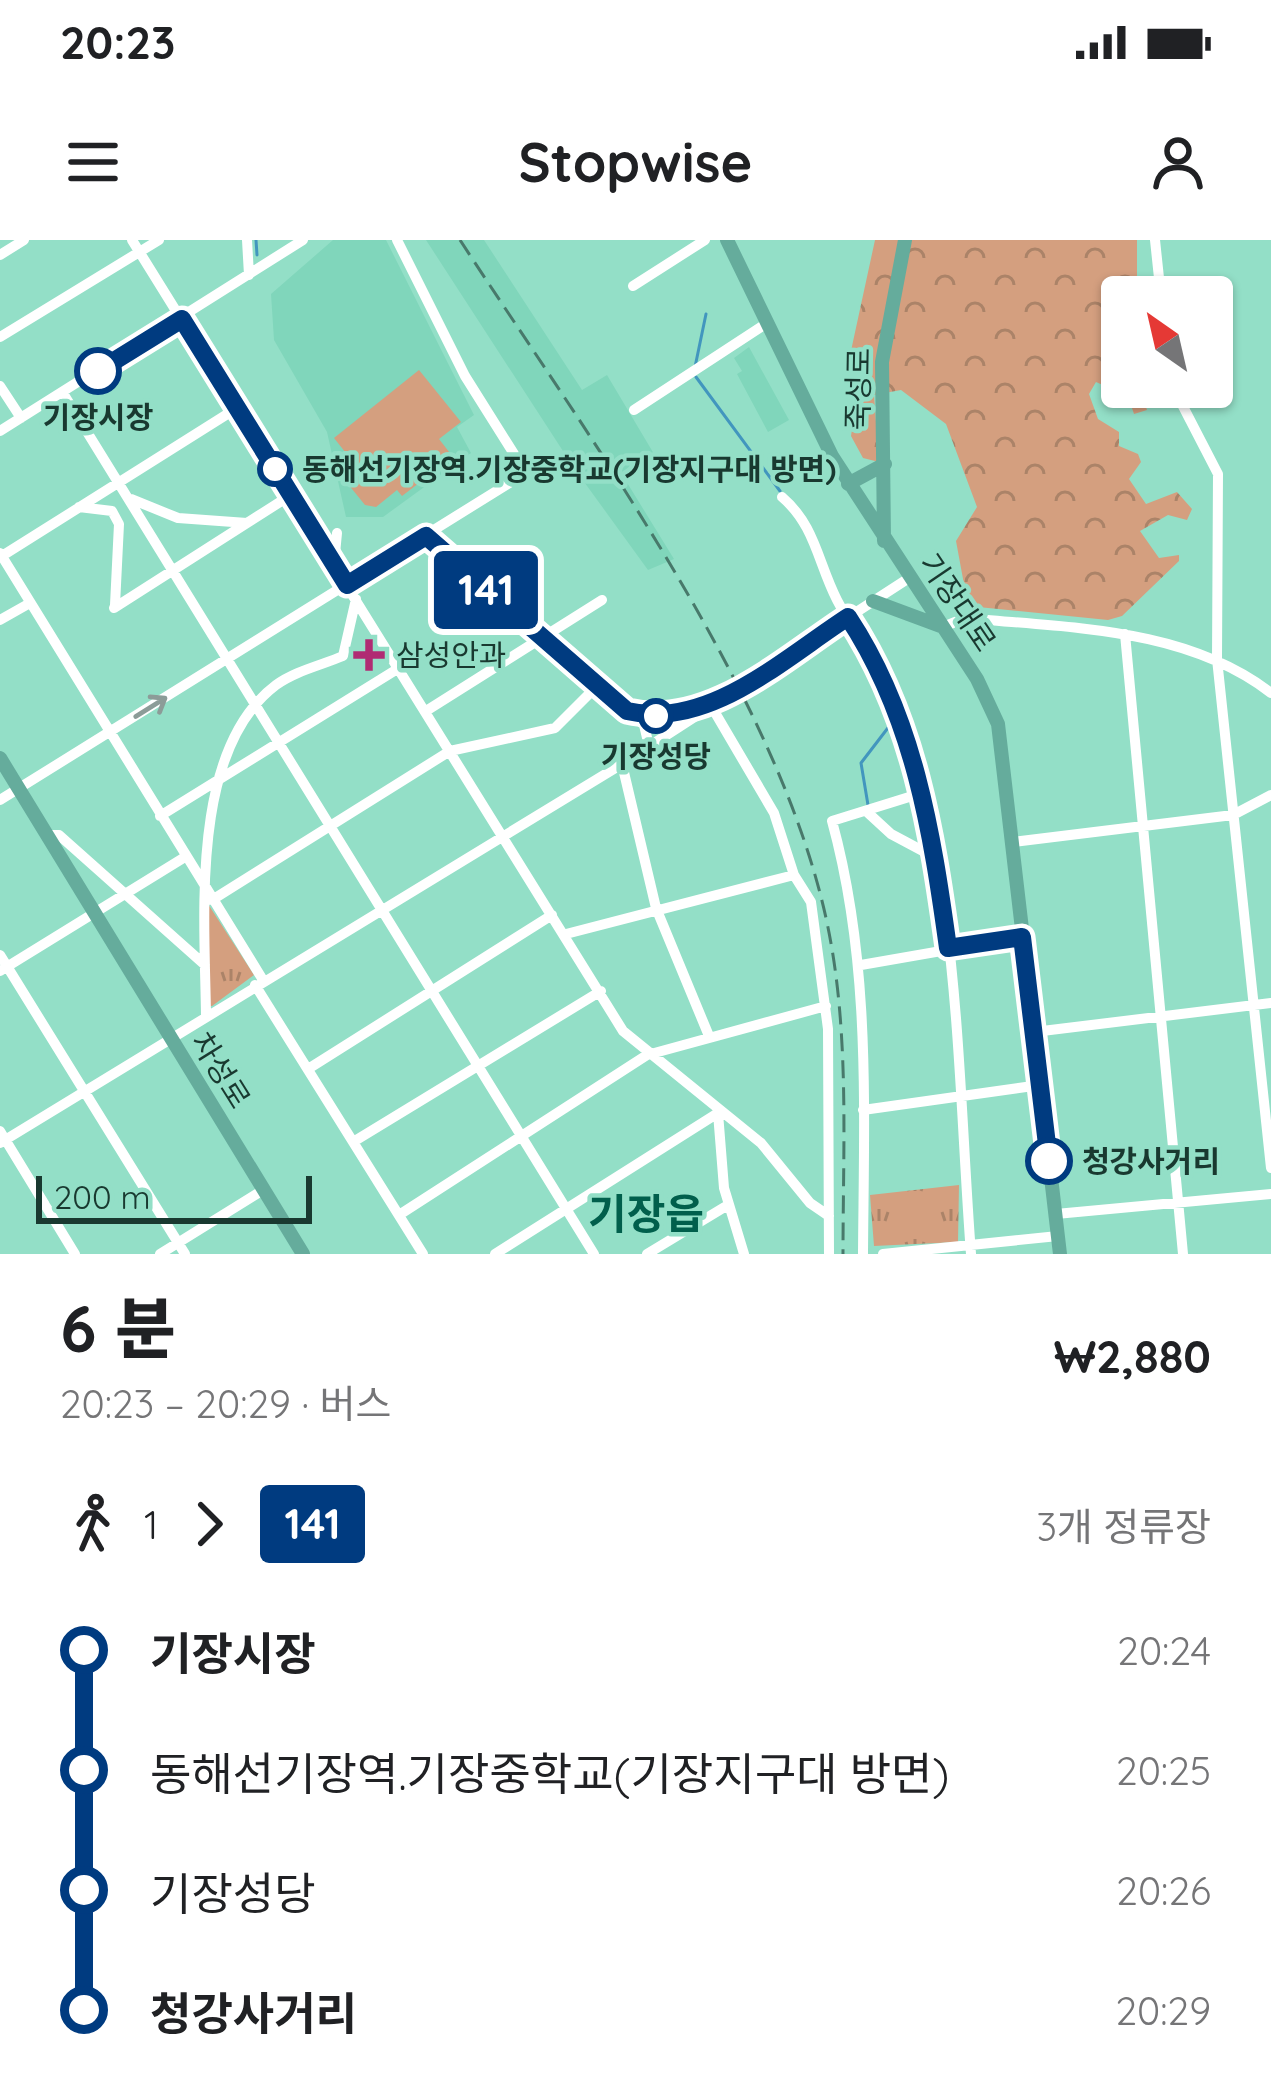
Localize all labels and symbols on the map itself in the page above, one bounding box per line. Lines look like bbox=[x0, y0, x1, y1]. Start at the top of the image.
north arrow bbox=[1101, 276, 1233, 408]
street label: 죽성로 bbox=[838, 347, 878, 431]
marker: 기장시장 bbox=[76, 349, 120, 393]
place label: 기장시장 bbox=[43, 398, 154, 436]
place label: 동해선기장역.기장중학교(기장지구대 방면) bbox=[302, 450, 836, 488]
marker: 동해선기장역.기장중학교(기장지구대 방면) bbox=[259, 453, 291, 485]
street label: 기장대로 bbox=[911, 546, 1005, 658]
line badge: 141 bbox=[417, 551, 555, 629]
place label: 삼성안과 bbox=[396, 636, 506, 674]
marker: 삼성안과 bbox=[353, 639, 385, 671]
one-way arrow bbox=[133, 695, 167, 719]
marker: 기장성당 bbox=[640, 700, 672, 732]
place label: 기장성당 bbox=[601, 737, 711, 775]
street label: 차성로 bbox=[183, 1025, 259, 1115]
marker: 청강사거리 bbox=[1027, 1139, 1071, 1183]
place label: 청강사거리 bbox=[1082, 1142, 1220, 1180]
scale bar bbox=[36, 1170, 312, 1223]
district label: 기장읍 bbox=[588, 1187, 704, 1240]

